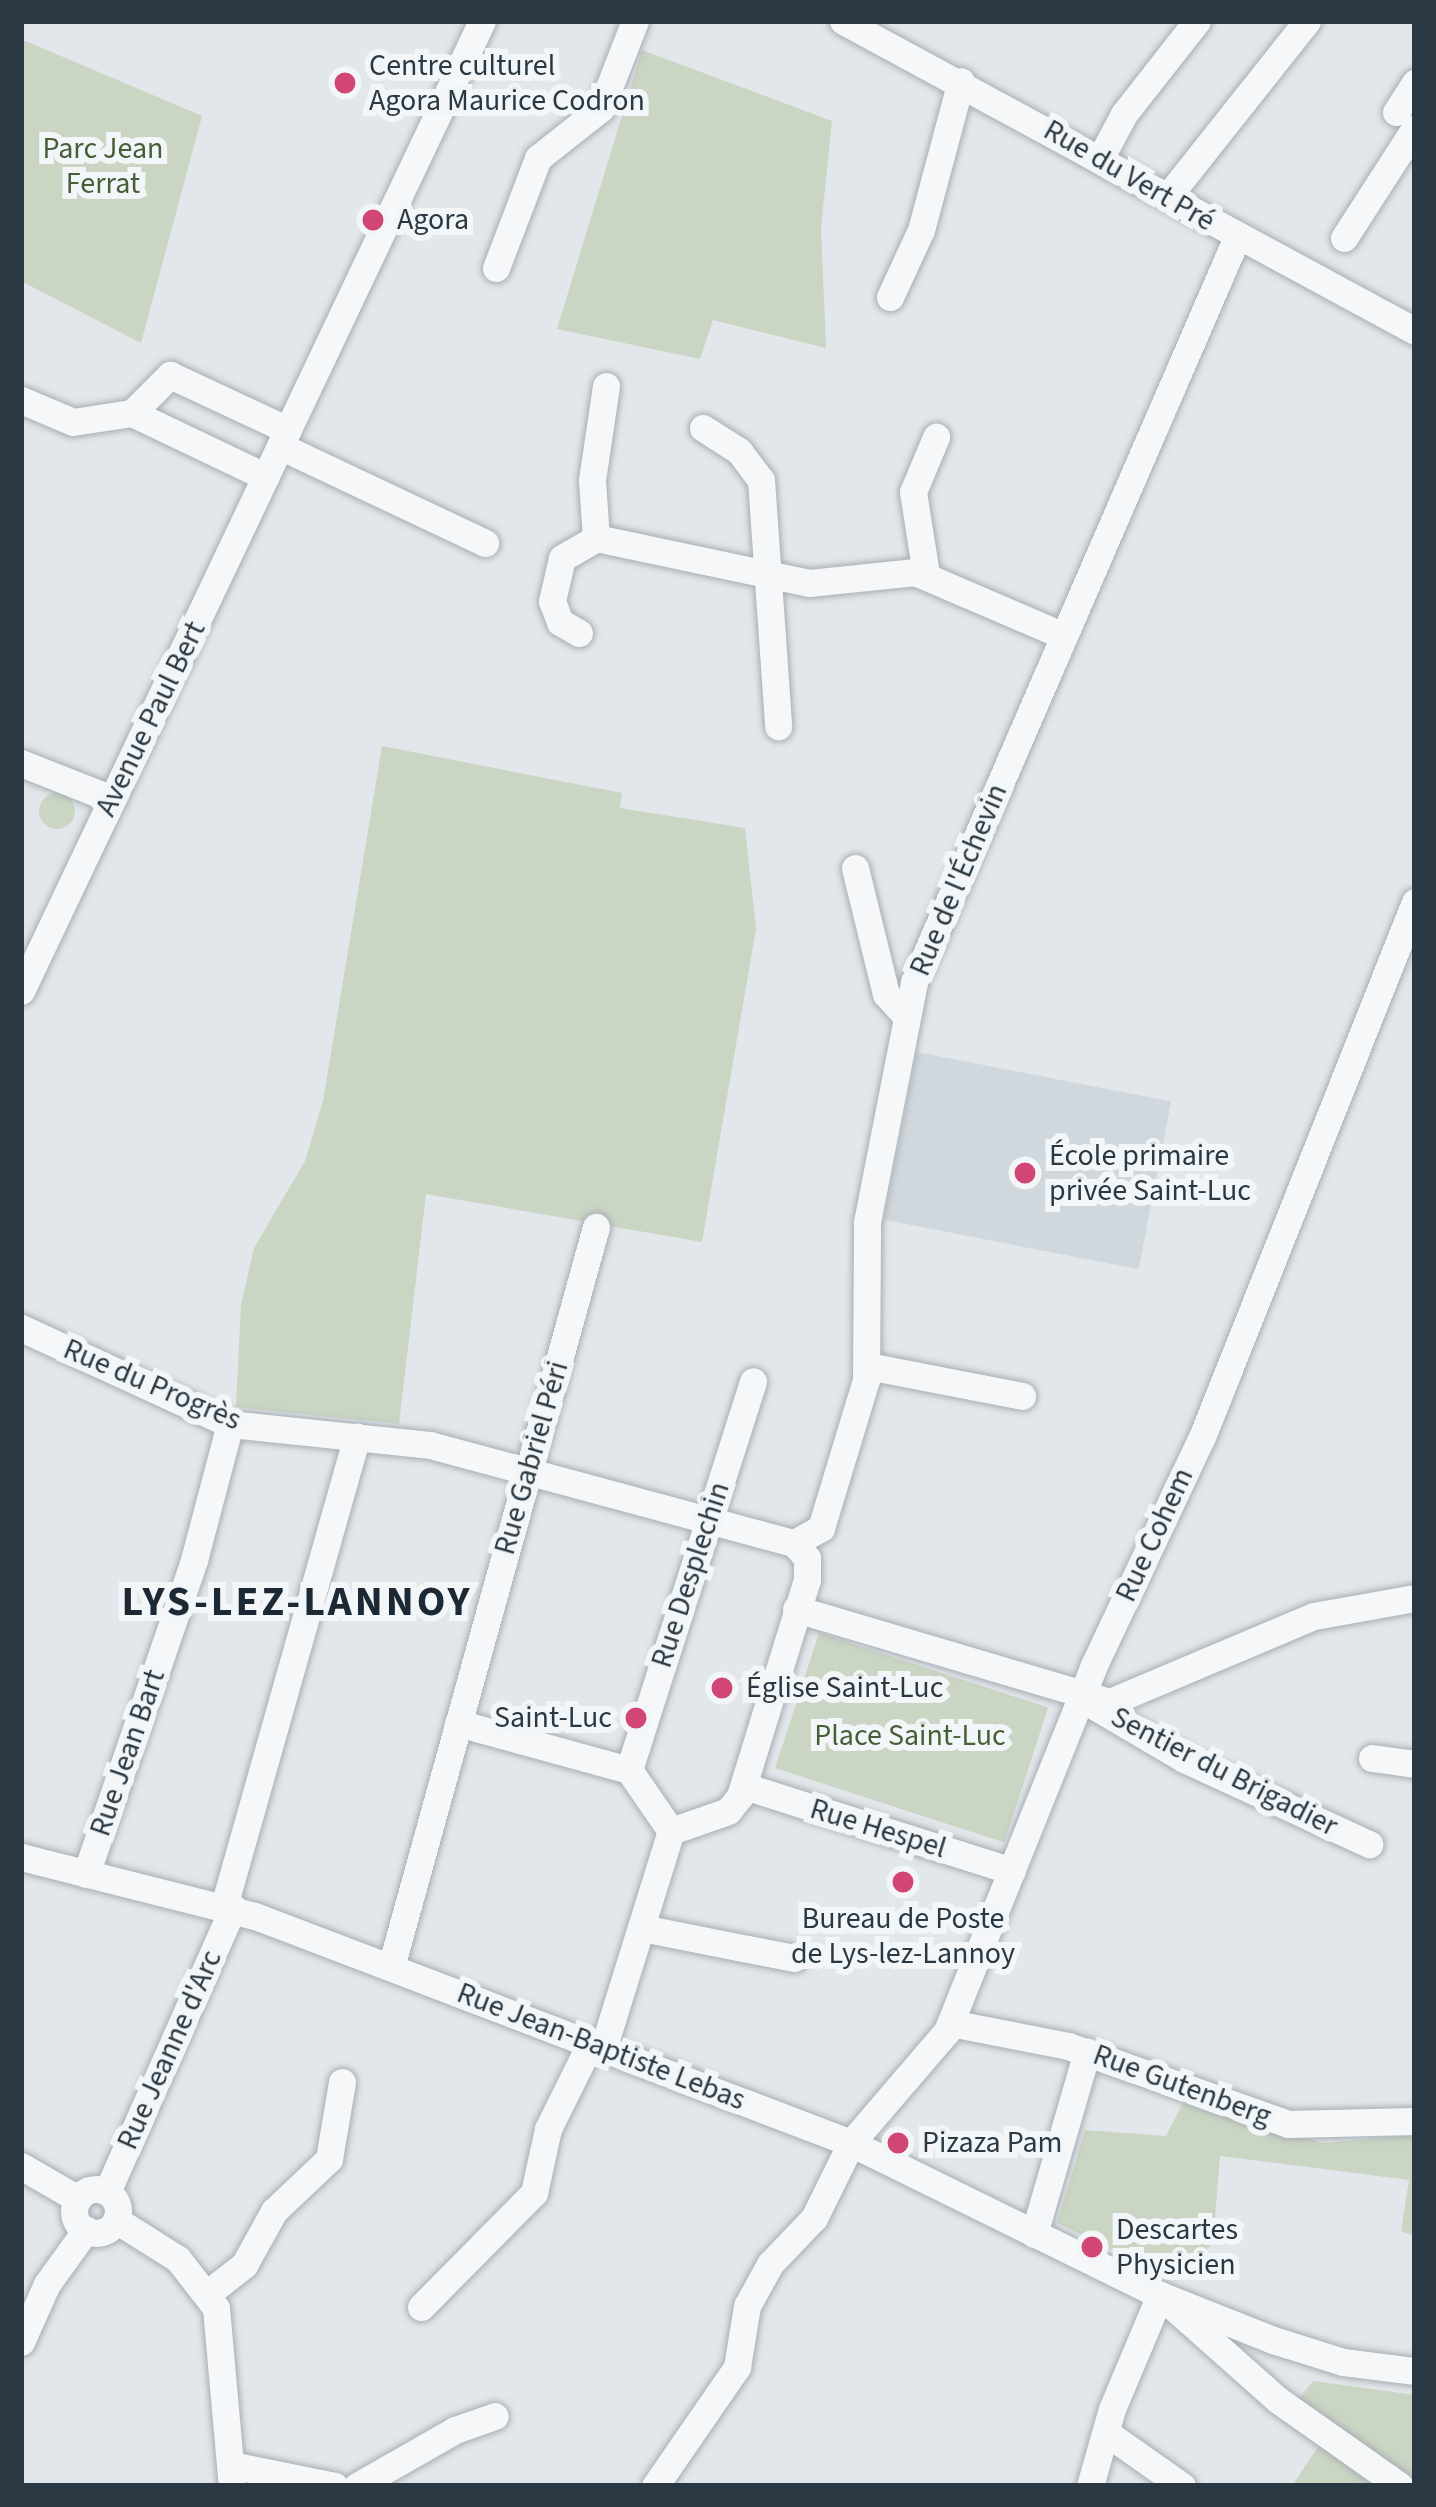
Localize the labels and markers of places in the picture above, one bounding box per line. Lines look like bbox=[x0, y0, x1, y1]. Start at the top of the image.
place label: Centre culturel Agora Maurice Codron bbox=[369, 48, 645, 118]
marker: Centre culturel Agora Maurice Codron bbox=[332, 70, 358, 96]
place label: Agora bbox=[397, 202, 469, 238]
marker: Agora bbox=[360, 207, 386, 233]
place label: École primaire privée Saint-Luc bbox=[1049, 1138, 1251, 1208]
marker: École primaire privée Saint-Luc bbox=[1012, 1160, 1038, 1186]
place label: Église Saint-Luc bbox=[746, 1670, 943, 1706]
marker: Église Saint-Luc bbox=[709, 1675, 735, 1701]
place label: Saint-Luc bbox=[494, 1700, 612, 1736]
marker: Saint-Luc bbox=[623, 1705, 649, 1731]
marker: Bureau de Poste de Lys-lez-Lannoy bbox=[890, 1869, 916, 1895]
place label: Bureau de Poste de Lys-lez-Lannoy bbox=[791, 1901, 1015, 1972]
place label: Pizaza Pam bbox=[922, 2125, 1062, 2161]
marker: Pizaza Pam bbox=[885, 2130, 911, 2156]
place label: Descartes Physicien bbox=[1116, 2212, 1238, 2282]
marker: Descartes Physicien bbox=[1079, 2234, 1105, 2260]

